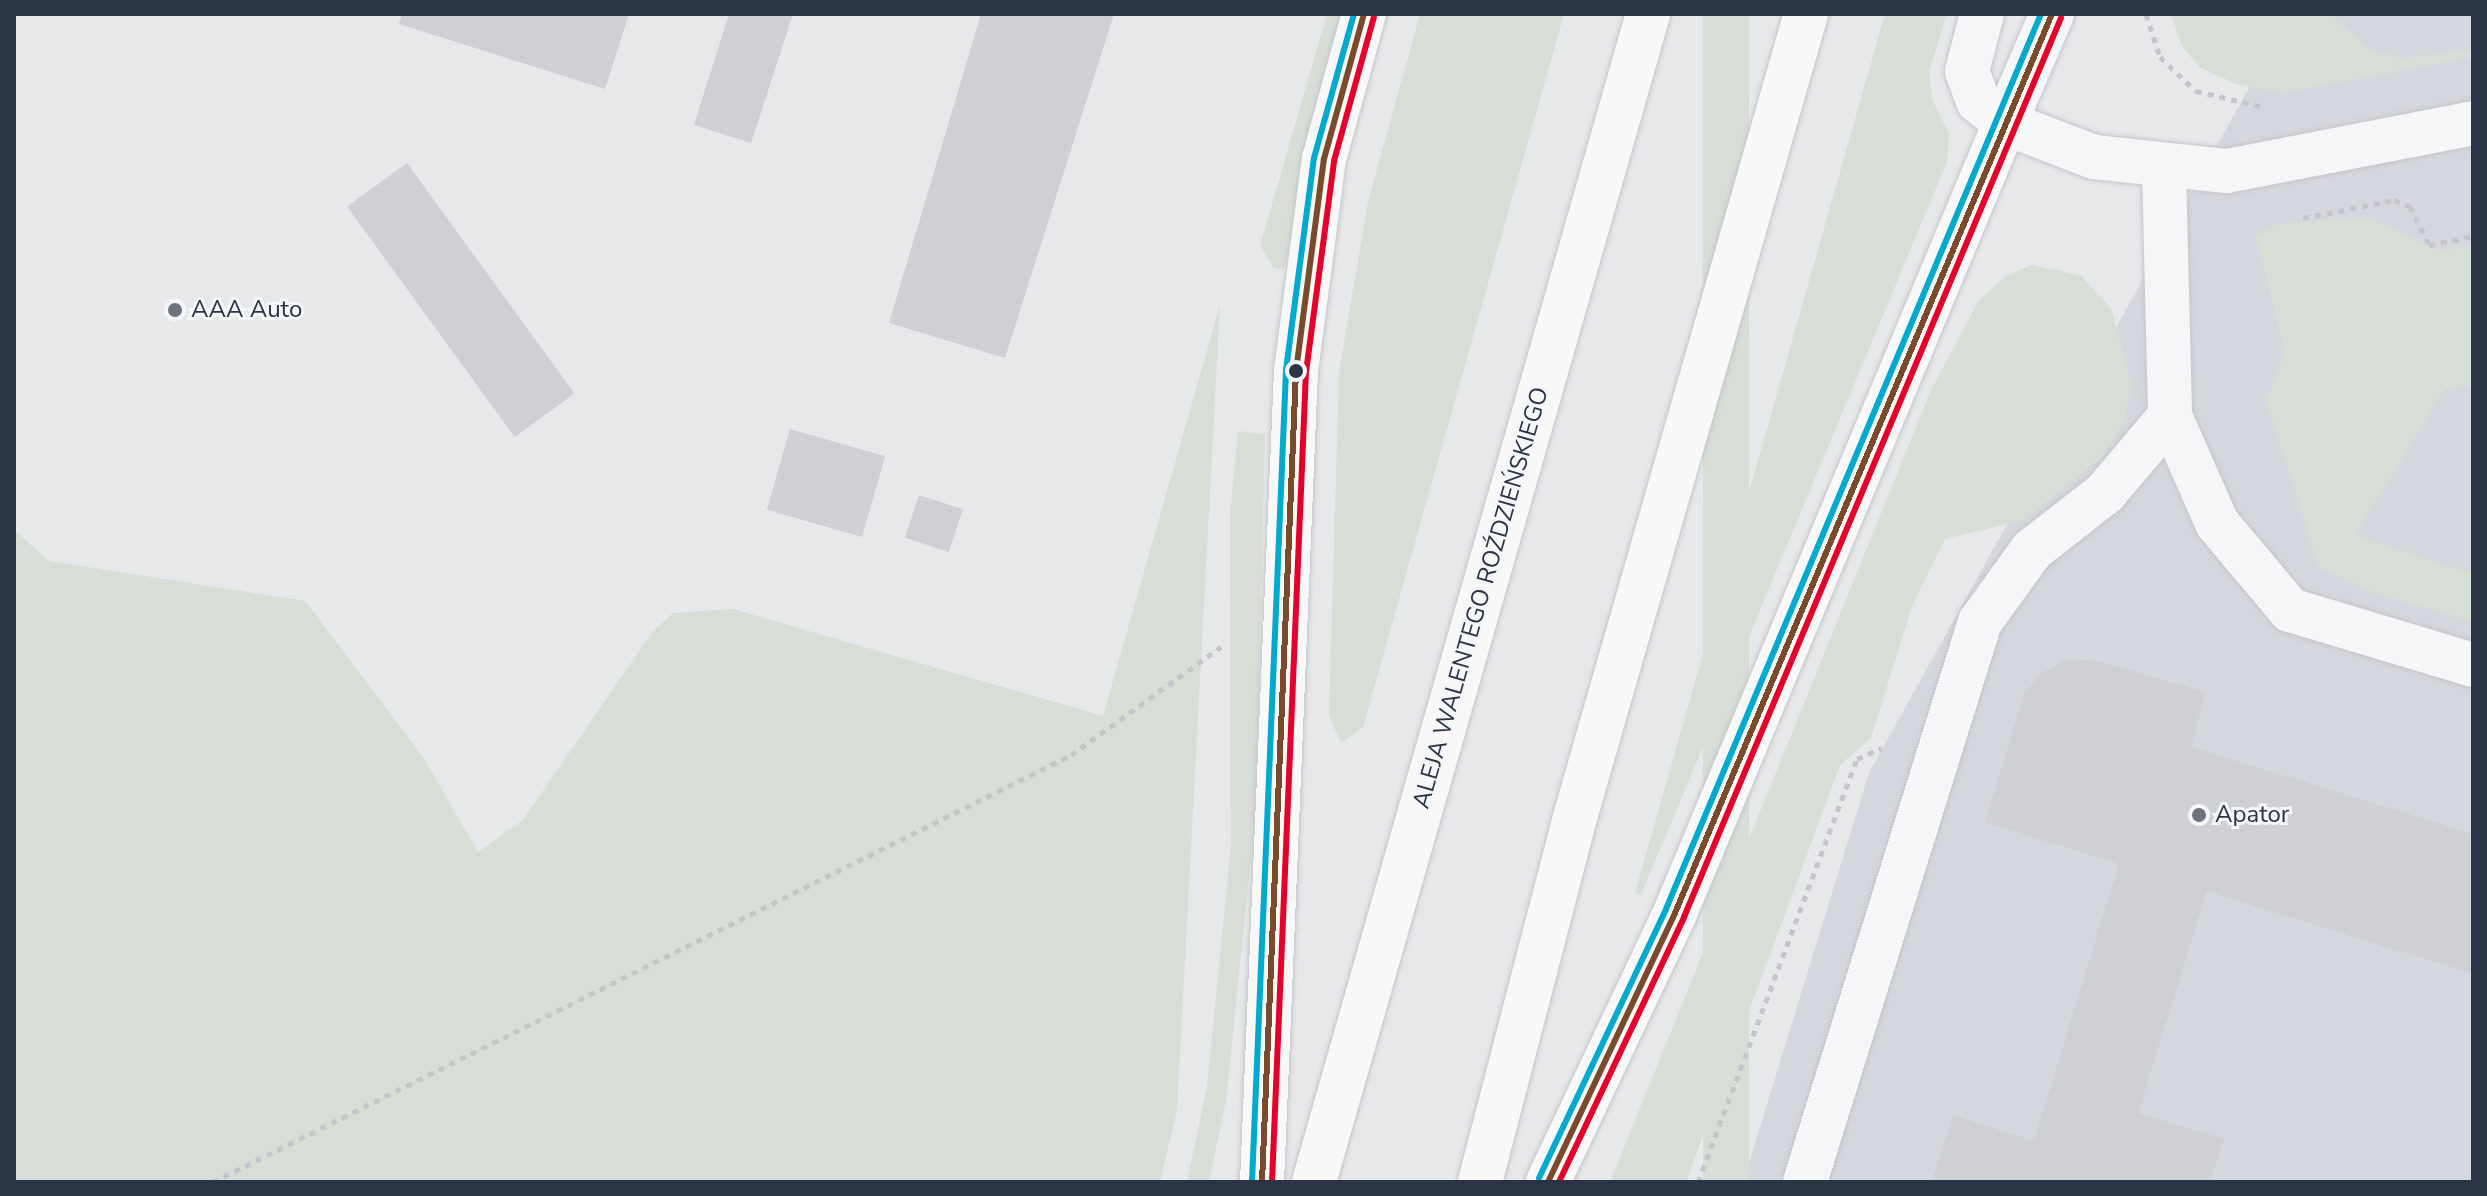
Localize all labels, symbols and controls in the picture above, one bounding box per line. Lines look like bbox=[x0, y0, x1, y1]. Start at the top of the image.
place label: AAA Auto bbox=[191, 296, 302, 324]
marker: AAA Auto bbox=[166, 301, 184, 319]
unlabelled marker bbox=[1288, 363, 1304, 379]
street label: ALEJA WALENTEGO ROŹDZIEŃSKIEGO bbox=[1407, 384, 1555, 812]
place label: Apator bbox=[2215, 801, 2289, 829]
marker: Apator bbox=[2190, 806, 2208, 824]

